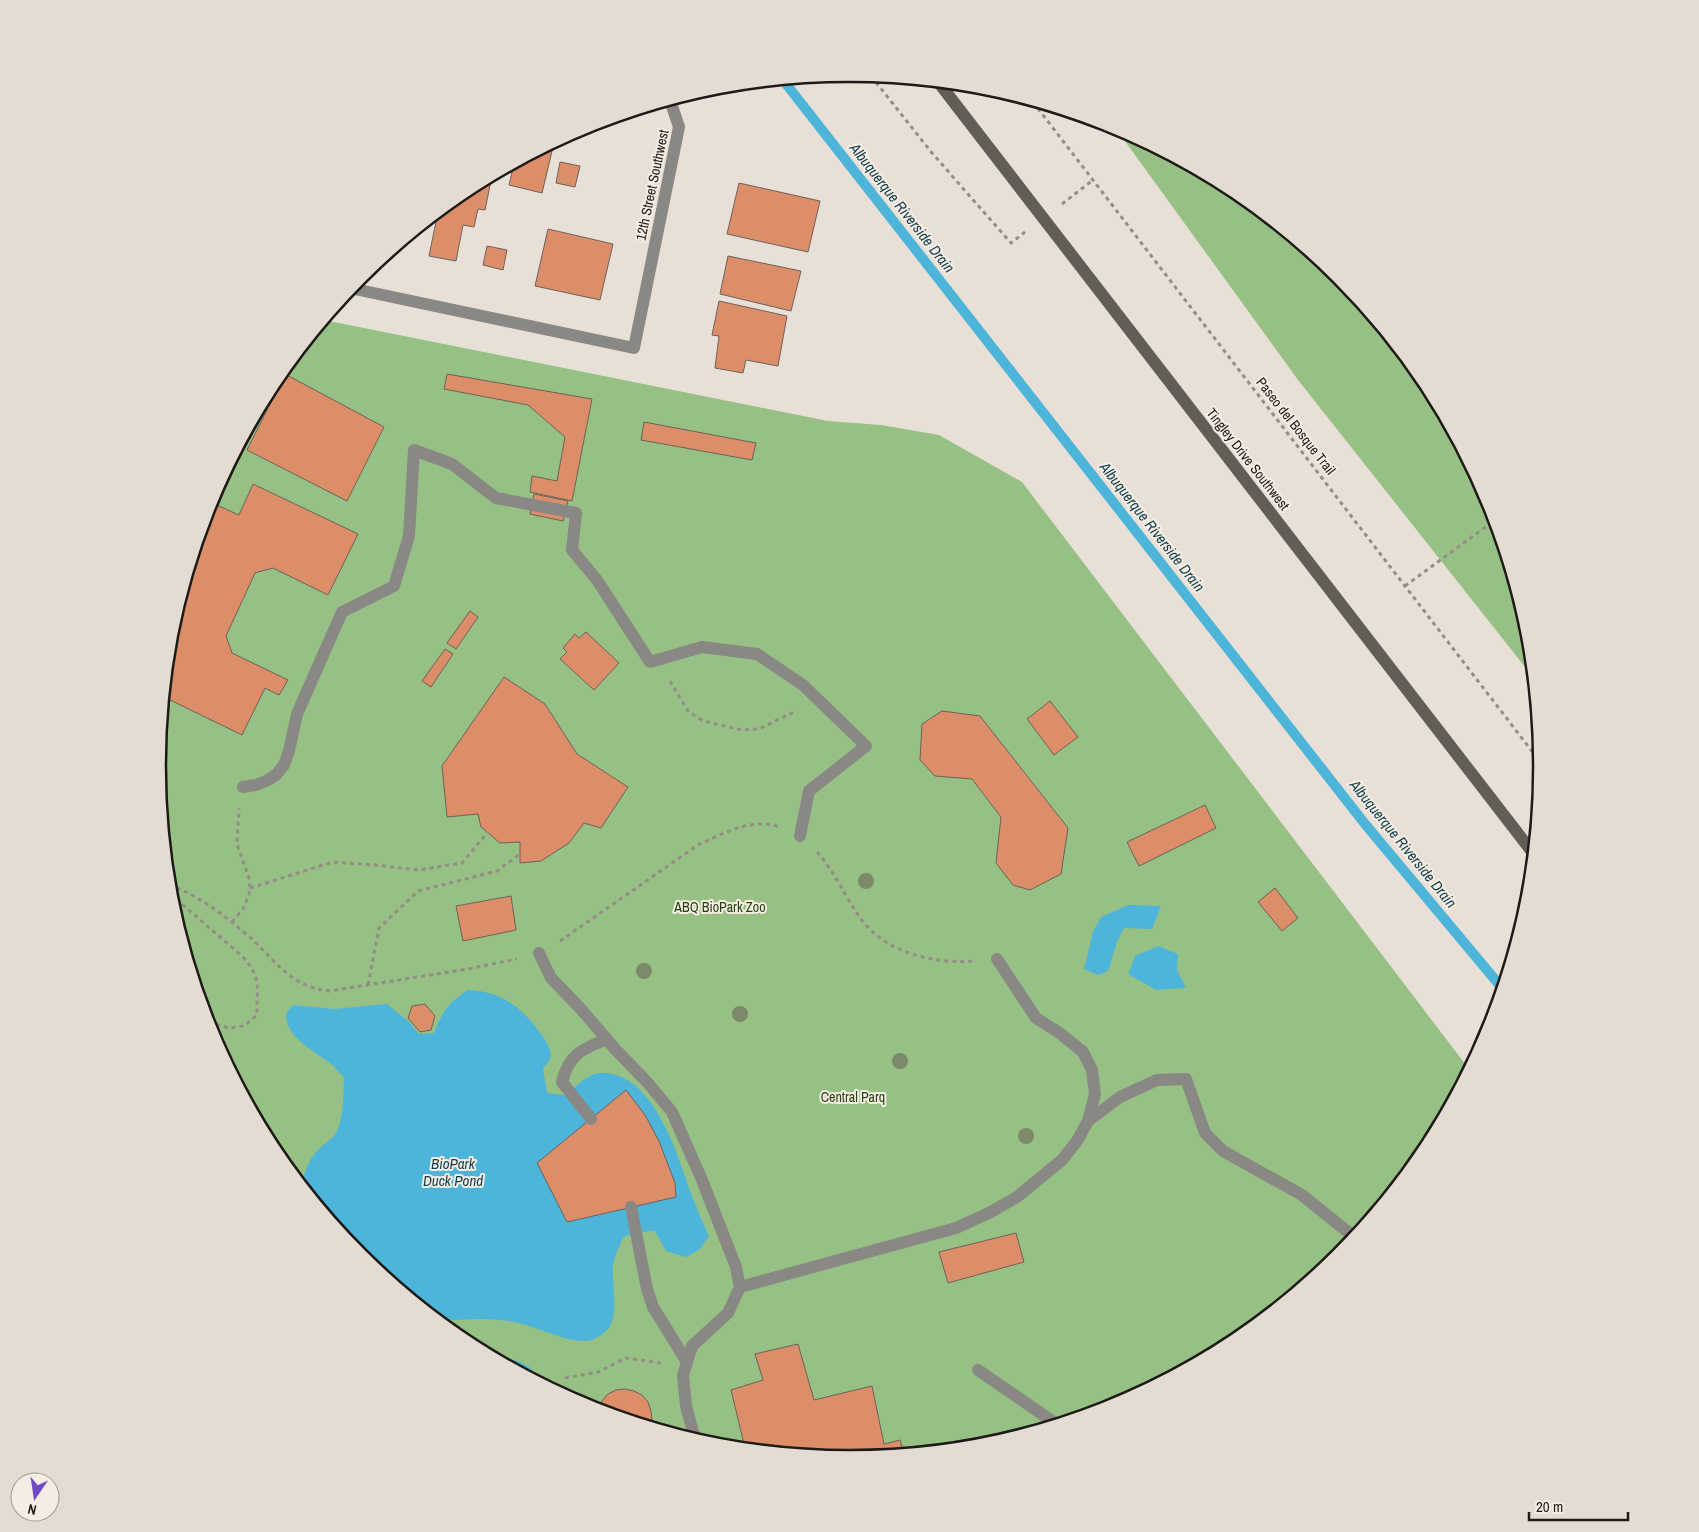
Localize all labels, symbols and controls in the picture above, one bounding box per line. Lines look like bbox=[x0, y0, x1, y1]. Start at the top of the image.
street label: 12th Street Southwest bbox=[631, 128, 673, 242]
water label: Albuquerque Riverside Drain bbox=[844, 138, 960, 277]
street label: Paseo del Bosque Trail bbox=[1252, 374, 1340, 478]
street label: Tingley Drive Southwest bbox=[1202, 404, 1294, 514]
water label: Albuquerque Riverside Drain bbox=[1094, 457, 1210, 596]
water label: Albuquerque Riverside Drain bbox=[1344, 774, 1462, 912]
park label: ABQ BioPark Zoo bbox=[673, 898, 766, 916]
park label: Central Parq bbox=[821, 1088, 885, 1106]
water label: BioPark Duck Pond bbox=[423, 1153, 483, 1191]
north arrow bbox=[10, 1472, 60, 1522]
scale bar bbox=[1529, 1490, 1628, 1522]
text: 20 m bbox=[1536, 1496, 1563, 1517]
text: N bbox=[26, 1500, 38, 1519]

